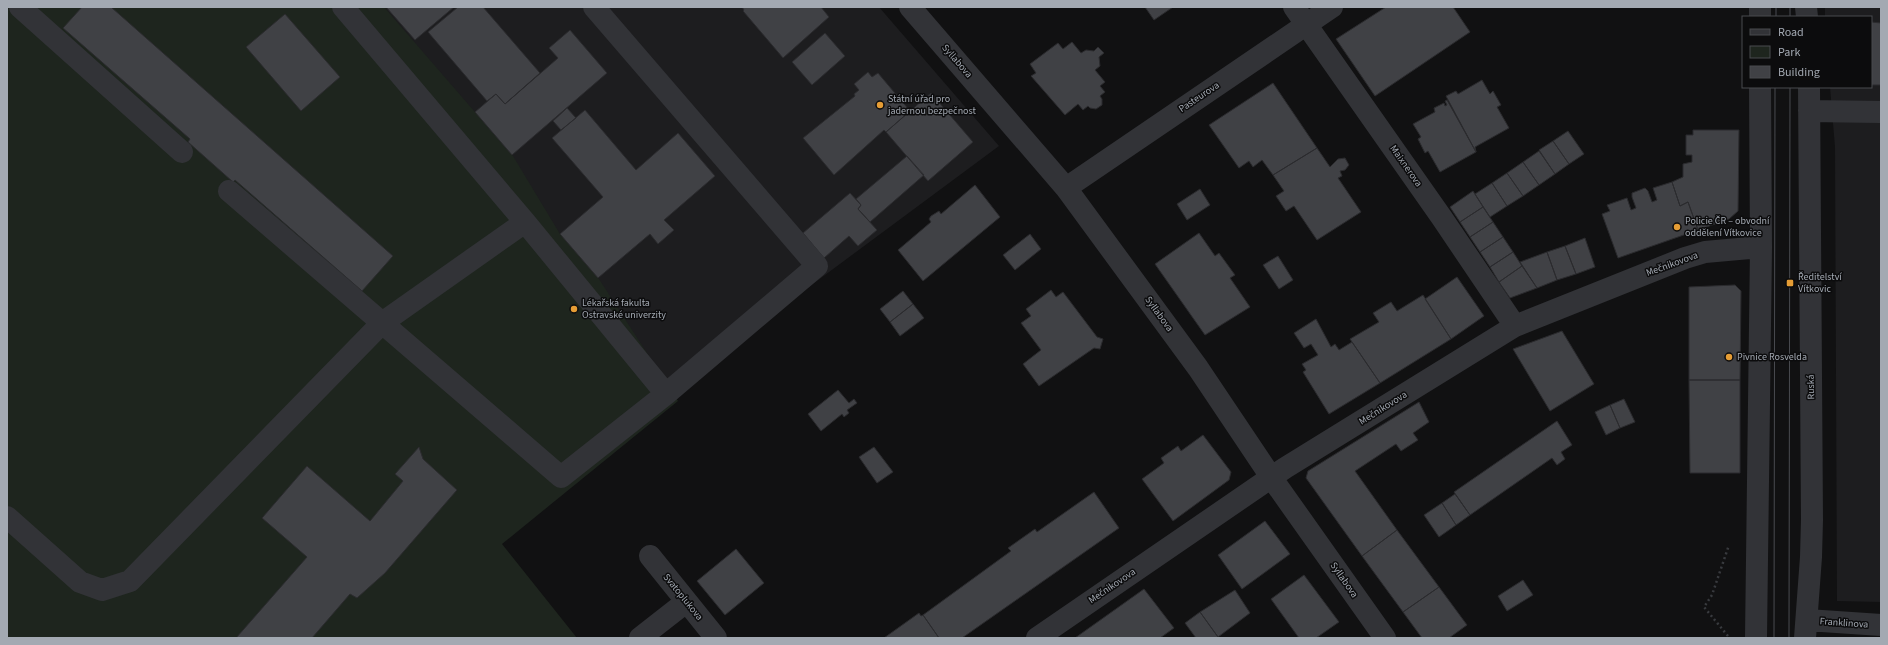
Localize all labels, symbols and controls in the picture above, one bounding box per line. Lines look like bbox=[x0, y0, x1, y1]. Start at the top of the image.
legend bbox=[1742, 16, 1872, 88]
text: Road bbox=[1778, 24, 1804, 41]
street label: Syllabova bbox=[938, 41, 976, 81]
text: Park bbox=[1778, 44, 1800, 61]
text: Building bbox=[1778, 64, 1820, 81]
street label: Pasteurova bbox=[1176, 78, 1222, 116]
place label: Státní úřad pro jadernou bezpečnost bbox=[887, 92, 976, 118]
marker: Státní úřad pro jadernou bezpečnost bbox=[875, 100, 885, 110]
street label: Maixnerova bbox=[1387, 142, 1425, 190]
place label: Policie ČR – obvodní oddělení Vítkovice bbox=[1685, 214, 1770, 240]
marker: Policie ČR – obvodní oddělení Vítkovice bbox=[1672, 222, 1682, 232]
street label: Mečnikovova bbox=[1644, 248, 1700, 280]
place label: Ředitelství Vítkovic bbox=[1798, 270, 1842, 296]
marker: Ředitelství Vítkovic bbox=[1785, 278, 1795, 288]
street label: Syllabova bbox=[1141, 293, 1177, 335]
place label: Lékařská fakulta Ostravské univerzity bbox=[582, 296, 666, 322]
marker: Lékařská fakulta Ostravské univerzity bbox=[569, 304, 579, 314]
place label: Pivnice Rosvelda bbox=[1737, 350, 1807, 364]
marker: Pivnice Rosvelda bbox=[1724, 352, 1734, 362]
street label: Ruská bbox=[1804, 374, 1818, 400]
street label: Mečnikovova bbox=[1356, 388, 1410, 428]
street label: Syllabova bbox=[1327, 559, 1361, 601]
street label: Mečnikovova bbox=[1086, 565, 1138, 607]
street label: Svatoplukova bbox=[660, 571, 706, 623]
street label: Franklinova bbox=[1819, 614, 1869, 632]

